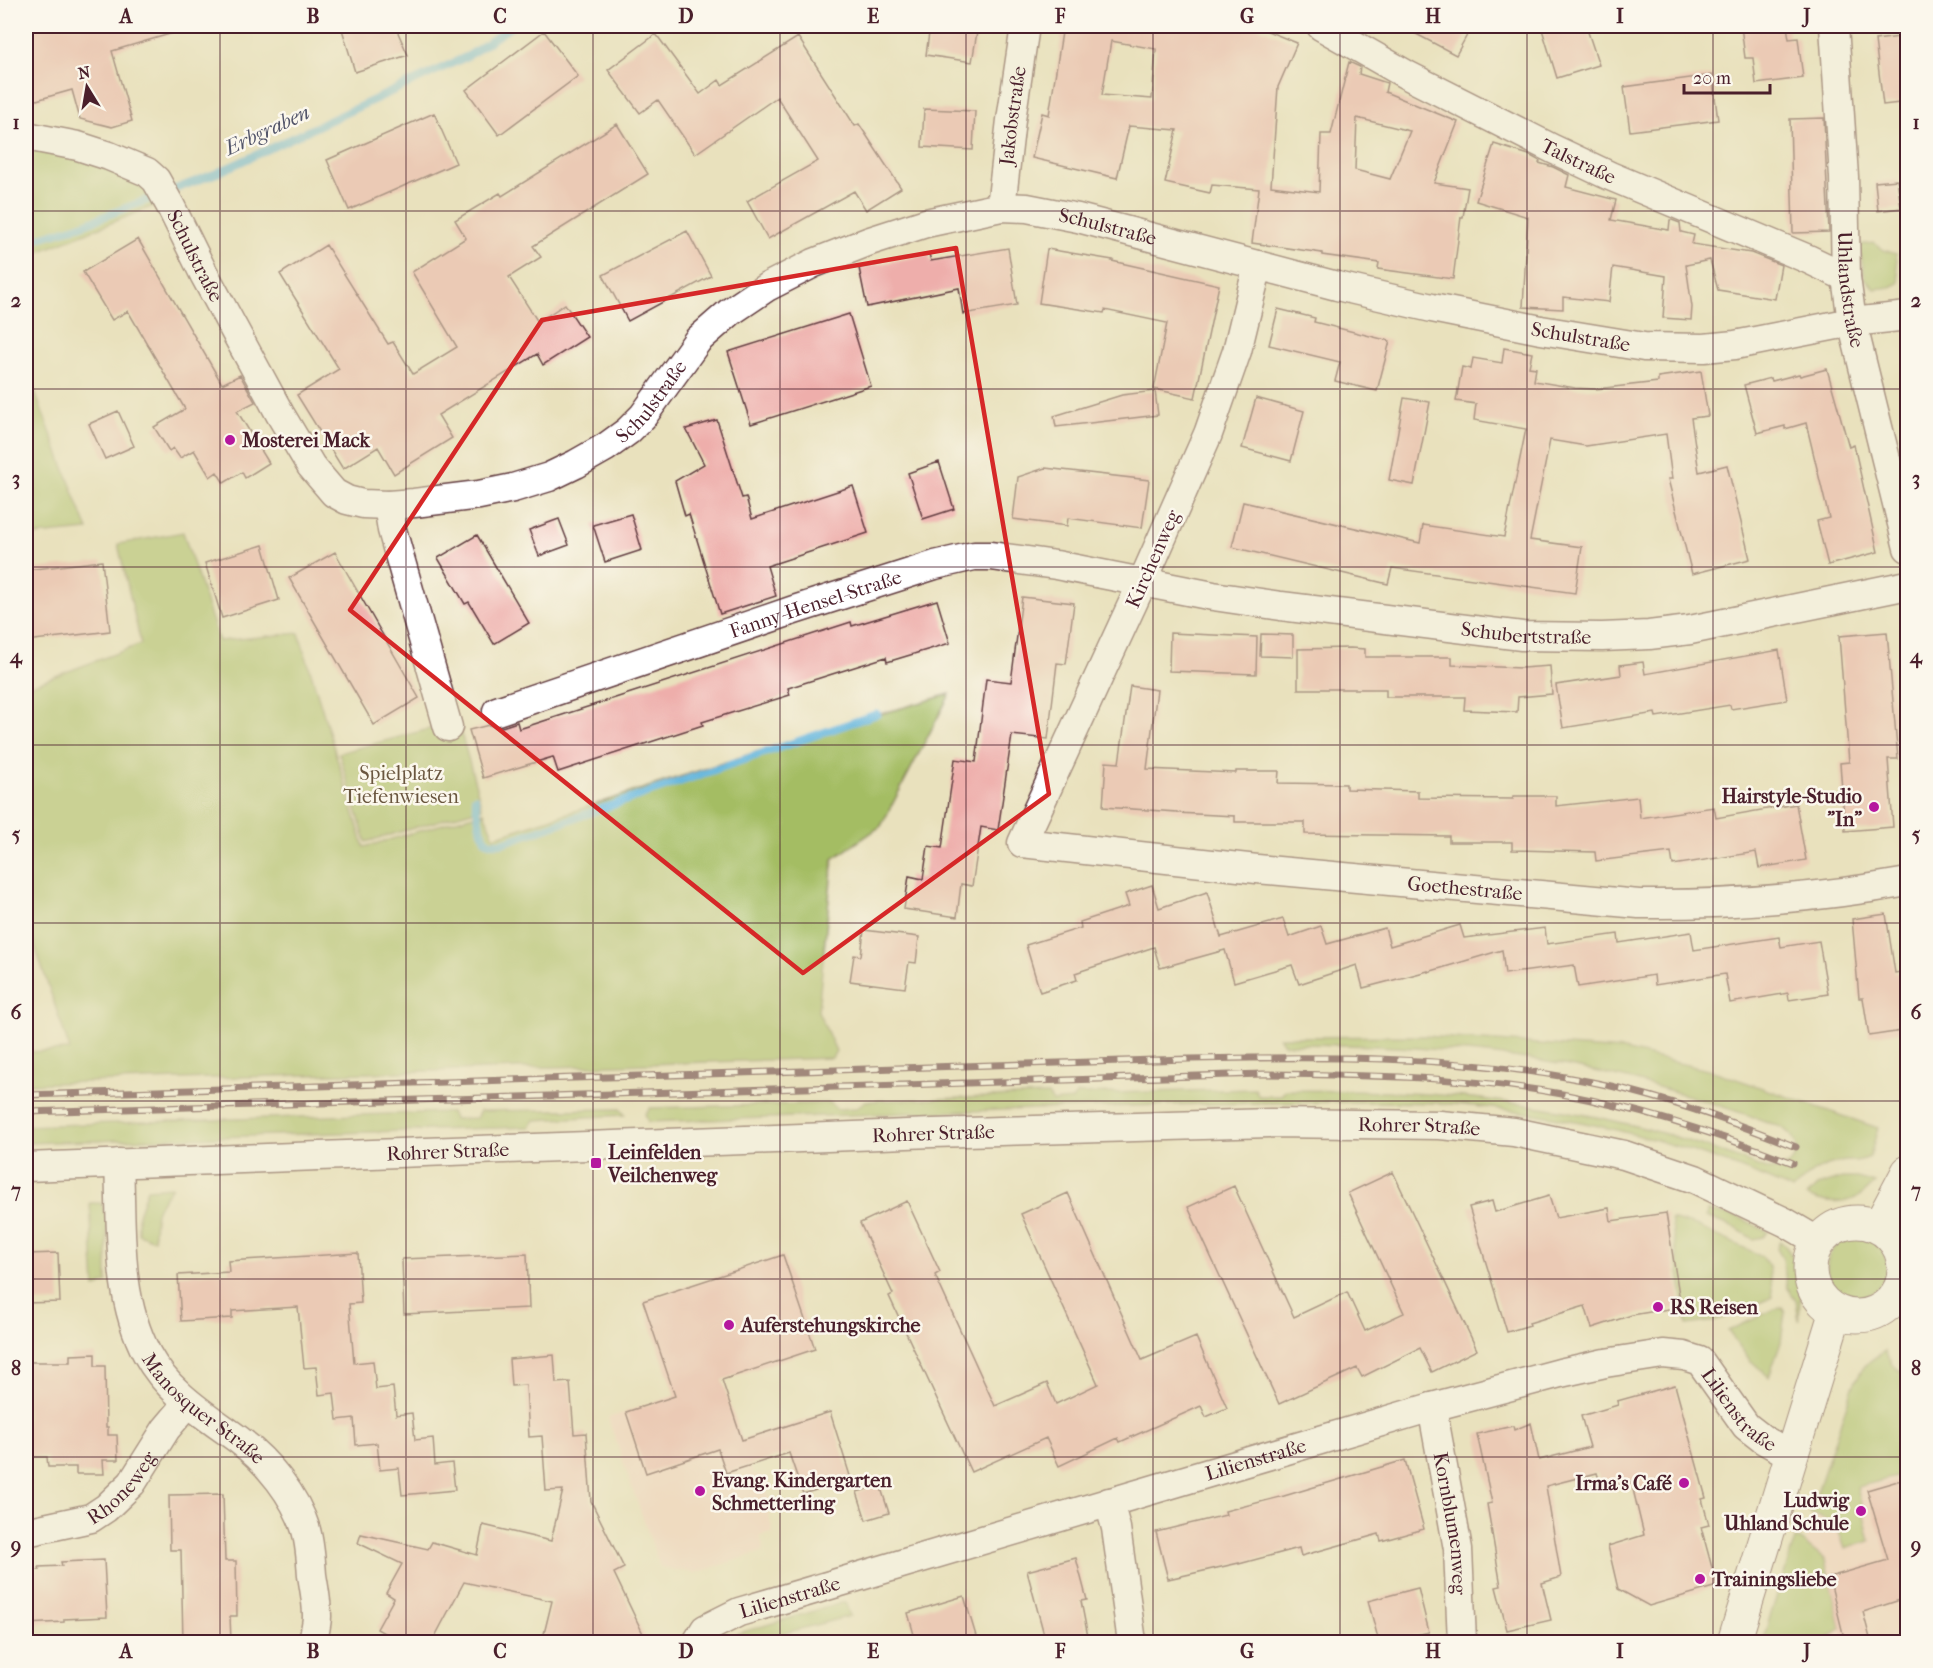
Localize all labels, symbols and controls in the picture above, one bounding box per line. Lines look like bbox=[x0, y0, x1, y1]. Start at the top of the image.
text: A bbox=[118, 5, 134, 28]
text: B bbox=[306, 5, 320, 28]
text: C bbox=[493, 5, 507, 28]
text: D bbox=[678, 5, 694, 28]
text: E bbox=[867, 5, 879, 28]
text: F bbox=[1054, 5, 1066, 28]
text: G bbox=[1240, 5, 1254, 28]
text: H bbox=[1425, 5, 1441, 28]
text: I bbox=[1616, 5, 1624, 28]
text: J bbox=[1801, 5, 1811, 28]
north arrow bbox=[57, 57, 117, 117]
scale bar bbox=[1684, 57, 1770, 95]
text: N bbox=[76, 62, 93, 83]
street label: Jakobstraße bbox=[994, 64, 1030, 169]
text: 20 m bbox=[1693, 68, 1731, 89]
water label: Erbgraben bbox=[219, 100, 314, 161]
text: 1 bbox=[12, 111, 20, 134]
text: 1 bbox=[1912, 111, 1920, 134]
street label: Talstraße bbox=[1538, 134, 1619, 189]
street label: Schulstraße bbox=[1057, 203, 1159, 250]
street label: Schulstraße bbox=[163, 206, 228, 306]
street label: Uhlandstraße bbox=[1834, 231, 1869, 350]
text: 2 bbox=[11, 289, 21, 312]
text: 2 bbox=[1911, 289, 1921, 312]
street label: Schulstraße bbox=[1529, 317, 1632, 356]
street label: Schulstraße bbox=[611, 355, 691, 448]
place label: Mosterei Mack bbox=[241, 429, 370, 452]
marker: Mosterei Mack bbox=[223, 433, 237, 447]
text: 3 bbox=[12, 467, 20, 490]
text: 3 bbox=[1912, 467, 1920, 490]
street label: Kirchenweg bbox=[1121, 506, 1185, 612]
street label: Fanny-Hensel-Straße bbox=[726, 565, 904, 643]
street label: Schubertstraße bbox=[1460, 617, 1592, 648]
text: 4 bbox=[9, 645, 23, 669]
text: 4 bbox=[1909, 645, 1923, 669]
park label: Spielplatz Tiefenwiesen bbox=[343, 762, 459, 808]
place label: Hairstyle-Studio "In" bbox=[1721, 785, 1862, 831]
marker: Hairstyle-Studio "In" bbox=[1867, 800, 1881, 814]
text: 5 bbox=[12, 823, 21, 846]
text: 5 bbox=[1912, 823, 1921, 846]
street label: Goethestraße bbox=[1406, 871, 1524, 905]
text: 6 bbox=[11, 1001, 23, 1024]
text: 6 bbox=[1911, 1001, 1923, 1024]
street label: Rohrer Straße bbox=[1358, 1113, 1482, 1140]
street label: Rohrer Straße bbox=[872, 1120, 995, 1147]
street label: Rohrer Straße bbox=[386, 1137, 510, 1165]
place label: Leinfelden Veilchenweg bbox=[607, 1141, 718, 1187]
marker: Leinfelden Veilchenweg bbox=[589, 1156, 603, 1170]
text: 7 bbox=[10, 1179, 21, 1202]
text: 7 bbox=[1910, 1179, 1921, 1202]
place label: RS Reisen bbox=[1670, 1296, 1758, 1319]
marker: RS Reisen bbox=[1651, 1300, 1665, 1314]
place label: Auferstehungskirche bbox=[739, 1314, 921, 1337]
marker: Auferstehungskirche bbox=[722, 1318, 736, 1332]
street label: Manosquer Straße bbox=[137, 1349, 270, 1468]
text: 8 bbox=[11, 1357, 21, 1380]
text: 8 bbox=[1911, 1357, 1921, 1380]
street label: Lilienstraße bbox=[1697, 1363, 1781, 1456]
street label: Lilienstraße bbox=[1202, 1433, 1309, 1485]
street label: Rhoneweg bbox=[83, 1447, 161, 1529]
street label: Kornblumenweg bbox=[1429, 1450, 1471, 1595]
place label: Evang. Kindergarten Schmetterling bbox=[712, 1469, 892, 1515]
place label: Irma's Café bbox=[1575, 1472, 1672, 1495]
marker: Irma's Café bbox=[1677, 1476, 1691, 1490]
marker: Evang. Kindergarten Schmetterling bbox=[693, 1484, 707, 1498]
place label: Ludwig Uhland Schule bbox=[1723, 1489, 1850, 1535]
marker: Ludwig Uhland Schule bbox=[1854, 1504, 1868, 1518]
text: 9 bbox=[10, 1535, 21, 1558]
text: 9 bbox=[1910, 1535, 1921, 1558]
place label: Trainingsliebe bbox=[1711, 1568, 1837, 1591]
street label: Lilienstraße bbox=[736, 1571, 843, 1623]
marker: Trainingsliebe bbox=[1693, 1572, 1707, 1586]
text: A bbox=[118, 1640, 134, 1663]
text: B bbox=[306, 1640, 320, 1663]
text: C bbox=[493, 1640, 507, 1663]
text: D bbox=[678, 1640, 694, 1663]
text: E bbox=[867, 1640, 879, 1663]
text: F bbox=[1054, 1640, 1066, 1663]
text: G bbox=[1240, 1640, 1254, 1663]
text: H bbox=[1425, 1640, 1441, 1663]
text: I bbox=[1616, 1640, 1624, 1663]
text: J bbox=[1801, 1640, 1811, 1663]

